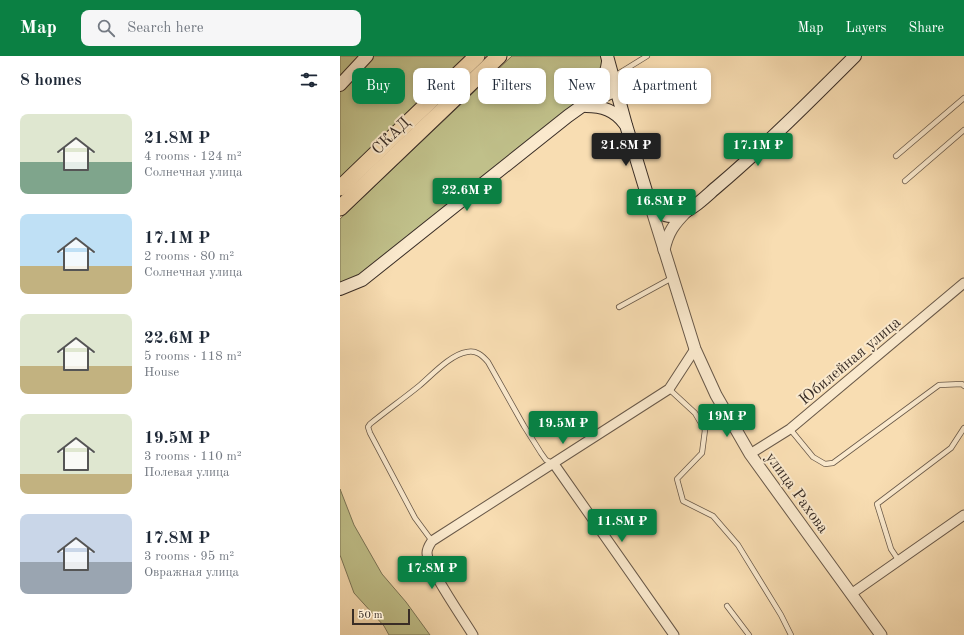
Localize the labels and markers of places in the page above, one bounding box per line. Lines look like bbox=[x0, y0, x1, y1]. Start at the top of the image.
pin: 21.8M ₽ bbox=[589, 133, 663, 167]
pin: 17.1M ₽ bbox=[721, 133, 795, 167]
pin: 22.6M ₽ bbox=[430, 178, 504, 212]
pin: 16.8M ₽ bbox=[624, 189, 698, 223]
pin: 19M ₽ bbox=[699, 404, 755, 438]
pin: 19.5M ₽ bbox=[526, 411, 600, 445]
pin: 11.8M ₽ bbox=[585, 509, 659, 543]
pin: 17.8M ₽ bbox=[395, 556, 469, 590]

